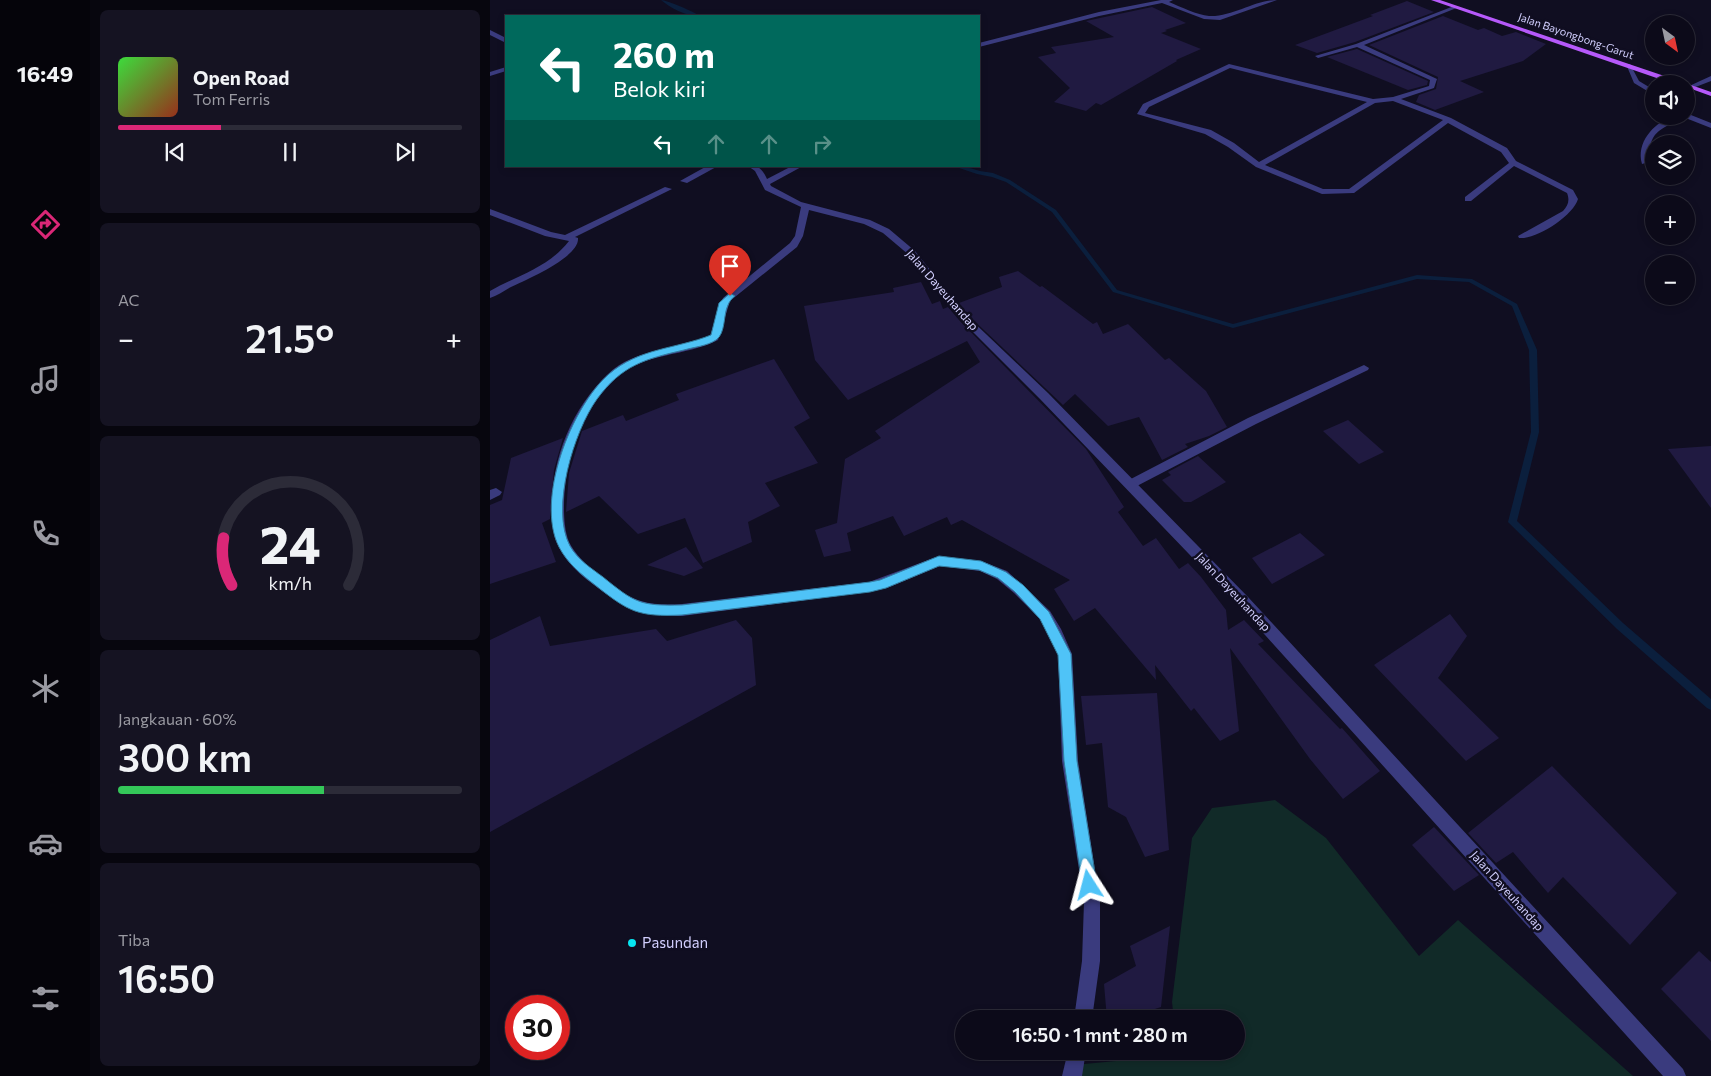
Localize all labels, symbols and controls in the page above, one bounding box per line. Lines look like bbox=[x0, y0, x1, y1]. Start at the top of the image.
street label: Jalan Bayongbong-Garut bbox=[1516, 10, 1636, 63]
north arrow bbox=[1645, 15, 1695, 65]
map controls bbox=[1645, 15, 1695, 305]
text: 260 m bbox=[613, 32, 715, 75]
icon: left bbox=[530, 35, 595, 100]
text: 16:49 bbox=[17, 60, 73, 87]
text: Open Road bbox=[193, 66, 289, 89]
text: Belok kiri bbox=[613, 75, 706, 102]
button: sound bbox=[1645, 75, 1695, 125]
text: Tom Ferris bbox=[193, 89, 270, 108]
icon: left bbox=[649, 130, 677, 158]
icon: ahead bbox=[702, 130, 730, 158]
icon: ahead bbox=[755, 130, 783, 158]
icon: right bbox=[808, 130, 836, 158]
button: layers bbox=[1645, 135, 1695, 185]
icon: previous bbox=[161, 138, 189, 166]
icon: pause bbox=[276, 138, 304, 166]
icon: next bbox=[391, 138, 419, 166]
button: + bbox=[1645, 195, 1695, 245]
icon: directions bbox=[28, 207, 63, 242]
pin bbox=[709, 245, 751, 296]
street label: Jalan Dayeuhandap bbox=[903, 246, 982, 333]
icon: arrive bbox=[716, 252, 744, 280]
button: − bbox=[1645, 255, 1695, 305]
text: AC bbox=[118, 290, 140, 309]
text: 21.5° bbox=[245, 314, 334, 361]
text: − bbox=[118, 321, 134, 355]
text: + bbox=[446, 321, 462, 355]
icon: music bbox=[28, 362, 63, 397]
text: 24 bbox=[260, 511, 320, 575]
icon: phone bbox=[28, 516, 63, 551]
street label: Jalan Dayeuhandap bbox=[1193, 549, 1274, 634]
text: km/h bbox=[268, 572, 312, 594]
icon: climate bbox=[28, 671, 63, 706]
text: Jangkauan · 60% bbox=[118, 709, 237, 728]
text: 300 km bbox=[118, 733, 252, 780]
icon: car bbox=[28, 826, 63, 861]
street label: Jalan Dayeuhandap bbox=[1467, 848, 1547, 934]
position arrow bbox=[1062, 858, 1114, 910]
text: Tiba bbox=[118, 930, 150, 949]
place label: Pasundan bbox=[642, 933, 708, 951]
marker: Pasundan bbox=[626, 937, 638, 949]
text: 16:50 bbox=[118, 954, 215, 1001]
icon: filters bbox=[28, 981, 63, 1016]
speed limit sign: 30 bbox=[505, 995, 570, 1060]
text: 16:50 · 1 mnt · 280 m bbox=[1012, 1023, 1188, 1046]

